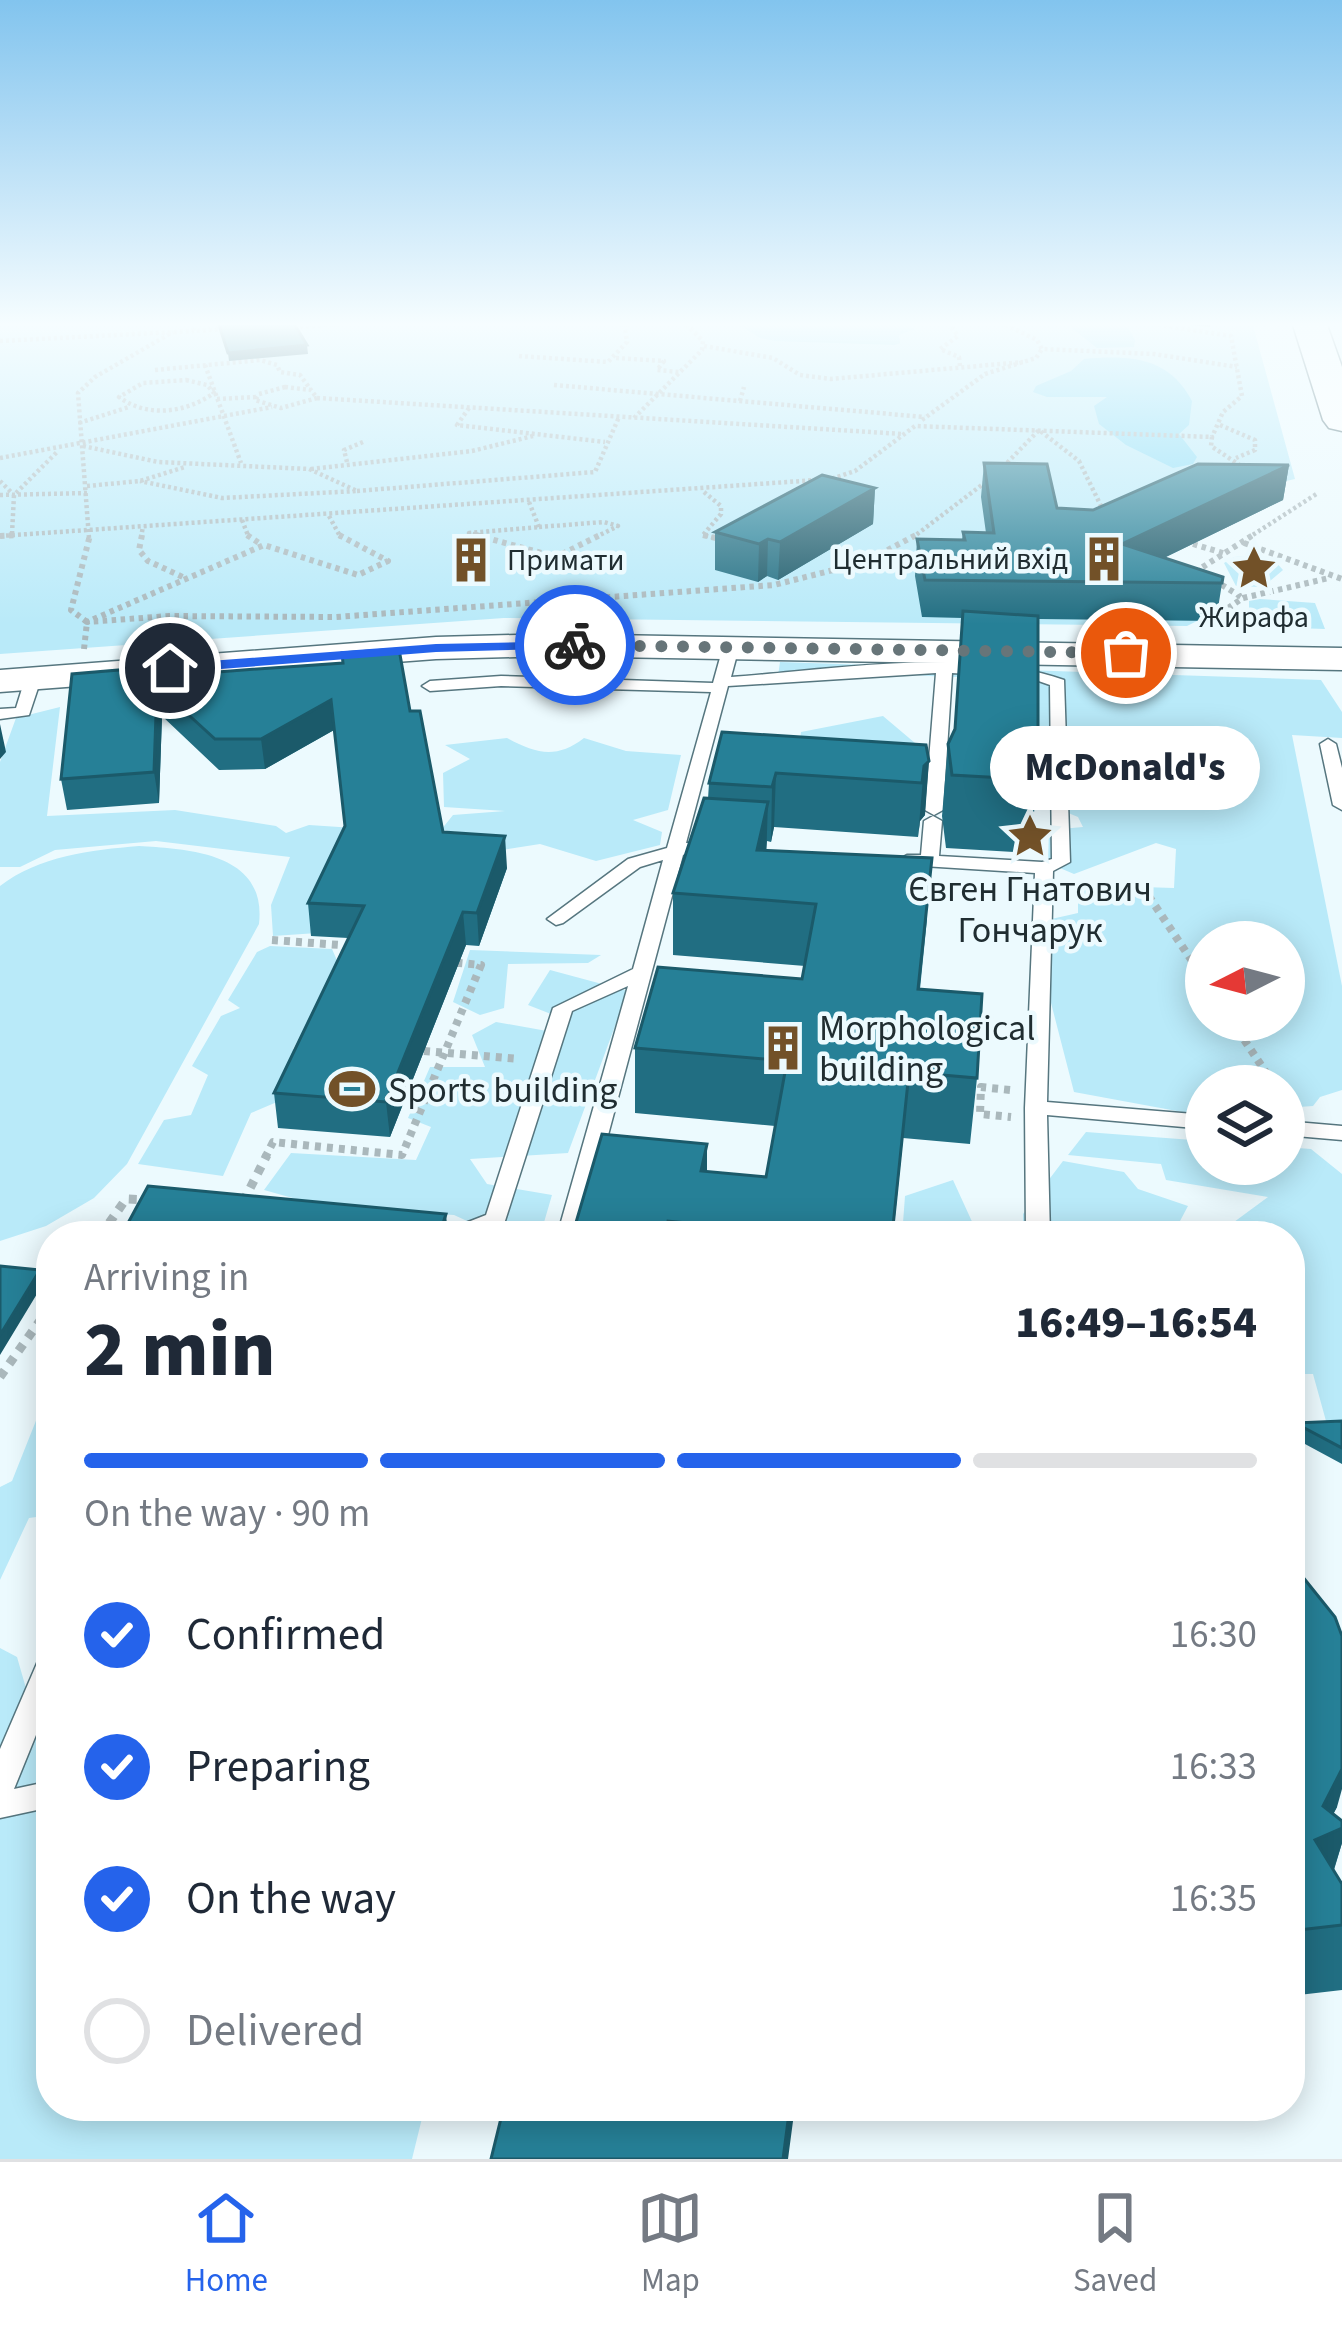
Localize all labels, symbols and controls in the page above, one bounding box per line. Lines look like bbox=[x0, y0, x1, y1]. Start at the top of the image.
building icon: Центральний вхід bbox=[1079, 534, 1129, 584]
building icon: Примати bbox=[446, 535, 496, 585]
place label: Центральний вхід bbox=[832, 538, 1068, 581]
place label: Примати bbox=[507, 539, 624, 582]
place icon: Жирафа bbox=[1229, 543, 1279, 593]
courier bbox=[515, 585, 635, 705]
place label: Жирафа bbox=[1199, 596, 1309, 639]
pin bbox=[1075, 602, 1177, 704]
icon: bike bbox=[542, 612, 608, 678]
pin bbox=[119, 617, 221, 719]
icon: bag bbox=[1093, 620, 1159, 686]
icon: home bbox=[137, 635, 203, 701]
callout: McDonald's bbox=[991, 725, 1261, 809]
text: McDonald's bbox=[1025, 740, 1225, 796]
place icon: Євген Гнатович Гончарук bbox=[1005, 811, 1055, 861]
place label: Євген Гнатович Гончарук bbox=[908, 864, 1152, 956]
north arrow bbox=[1185, 921, 1305, 1041]
map controls bbox=[1185, 921, 1305, 1185]
place label: Morphological building bbox=[819, 1003, 1035, 1095]
building icon: Morphological building bbox=[758, 1023, 808, 1073]
sports icon: Sports building bbox=[327, 1064, 377, 1114]
place label: Sports building bbox=[388, 1065, 618, 1116]
button: layers bbox=[1185, 1065, 1305, 1185]
text: Arriving in bbox=[84, 1250, 249, 1306]
text: 16:49–16:54 bbox=[1015, 1291, 1257, 1355]
text: 2 min bbox=[84, 1295, 276, 1406]
text: On the way · 90 m bbox=[84, 1486, 370, 1542]
icon: check bbox=[84, 1602, 150, 1668]
text: Confirmed bbox=[186, 1603, 385, 1667]
text: 16:30 bbox=[1170, 1607, 1257, 1663]
icon: check bbox=[84, 1734, 150, 1800]
text: Preparing bbox=[186, 1735, 370, 1799]
text: 16:33 bbox=[1170, 1739, 1257, 1795]
icon: check bbox=[84, 1866, 150, 1932]
text: On the way bbox=[186, 1867, 396, 1931]
text: 16:35 bbox=[1170, 1871, 1257, 1927]
text: Delivered bbox=[186, 1999, 364, 2063]
tab: Home bbox=[185, 2185, 268, 2304]
tab: Map bbox=[637, 2185, 703, 2304]
tab: Saved bbox=[1073, 2185, 1157, 2304]

